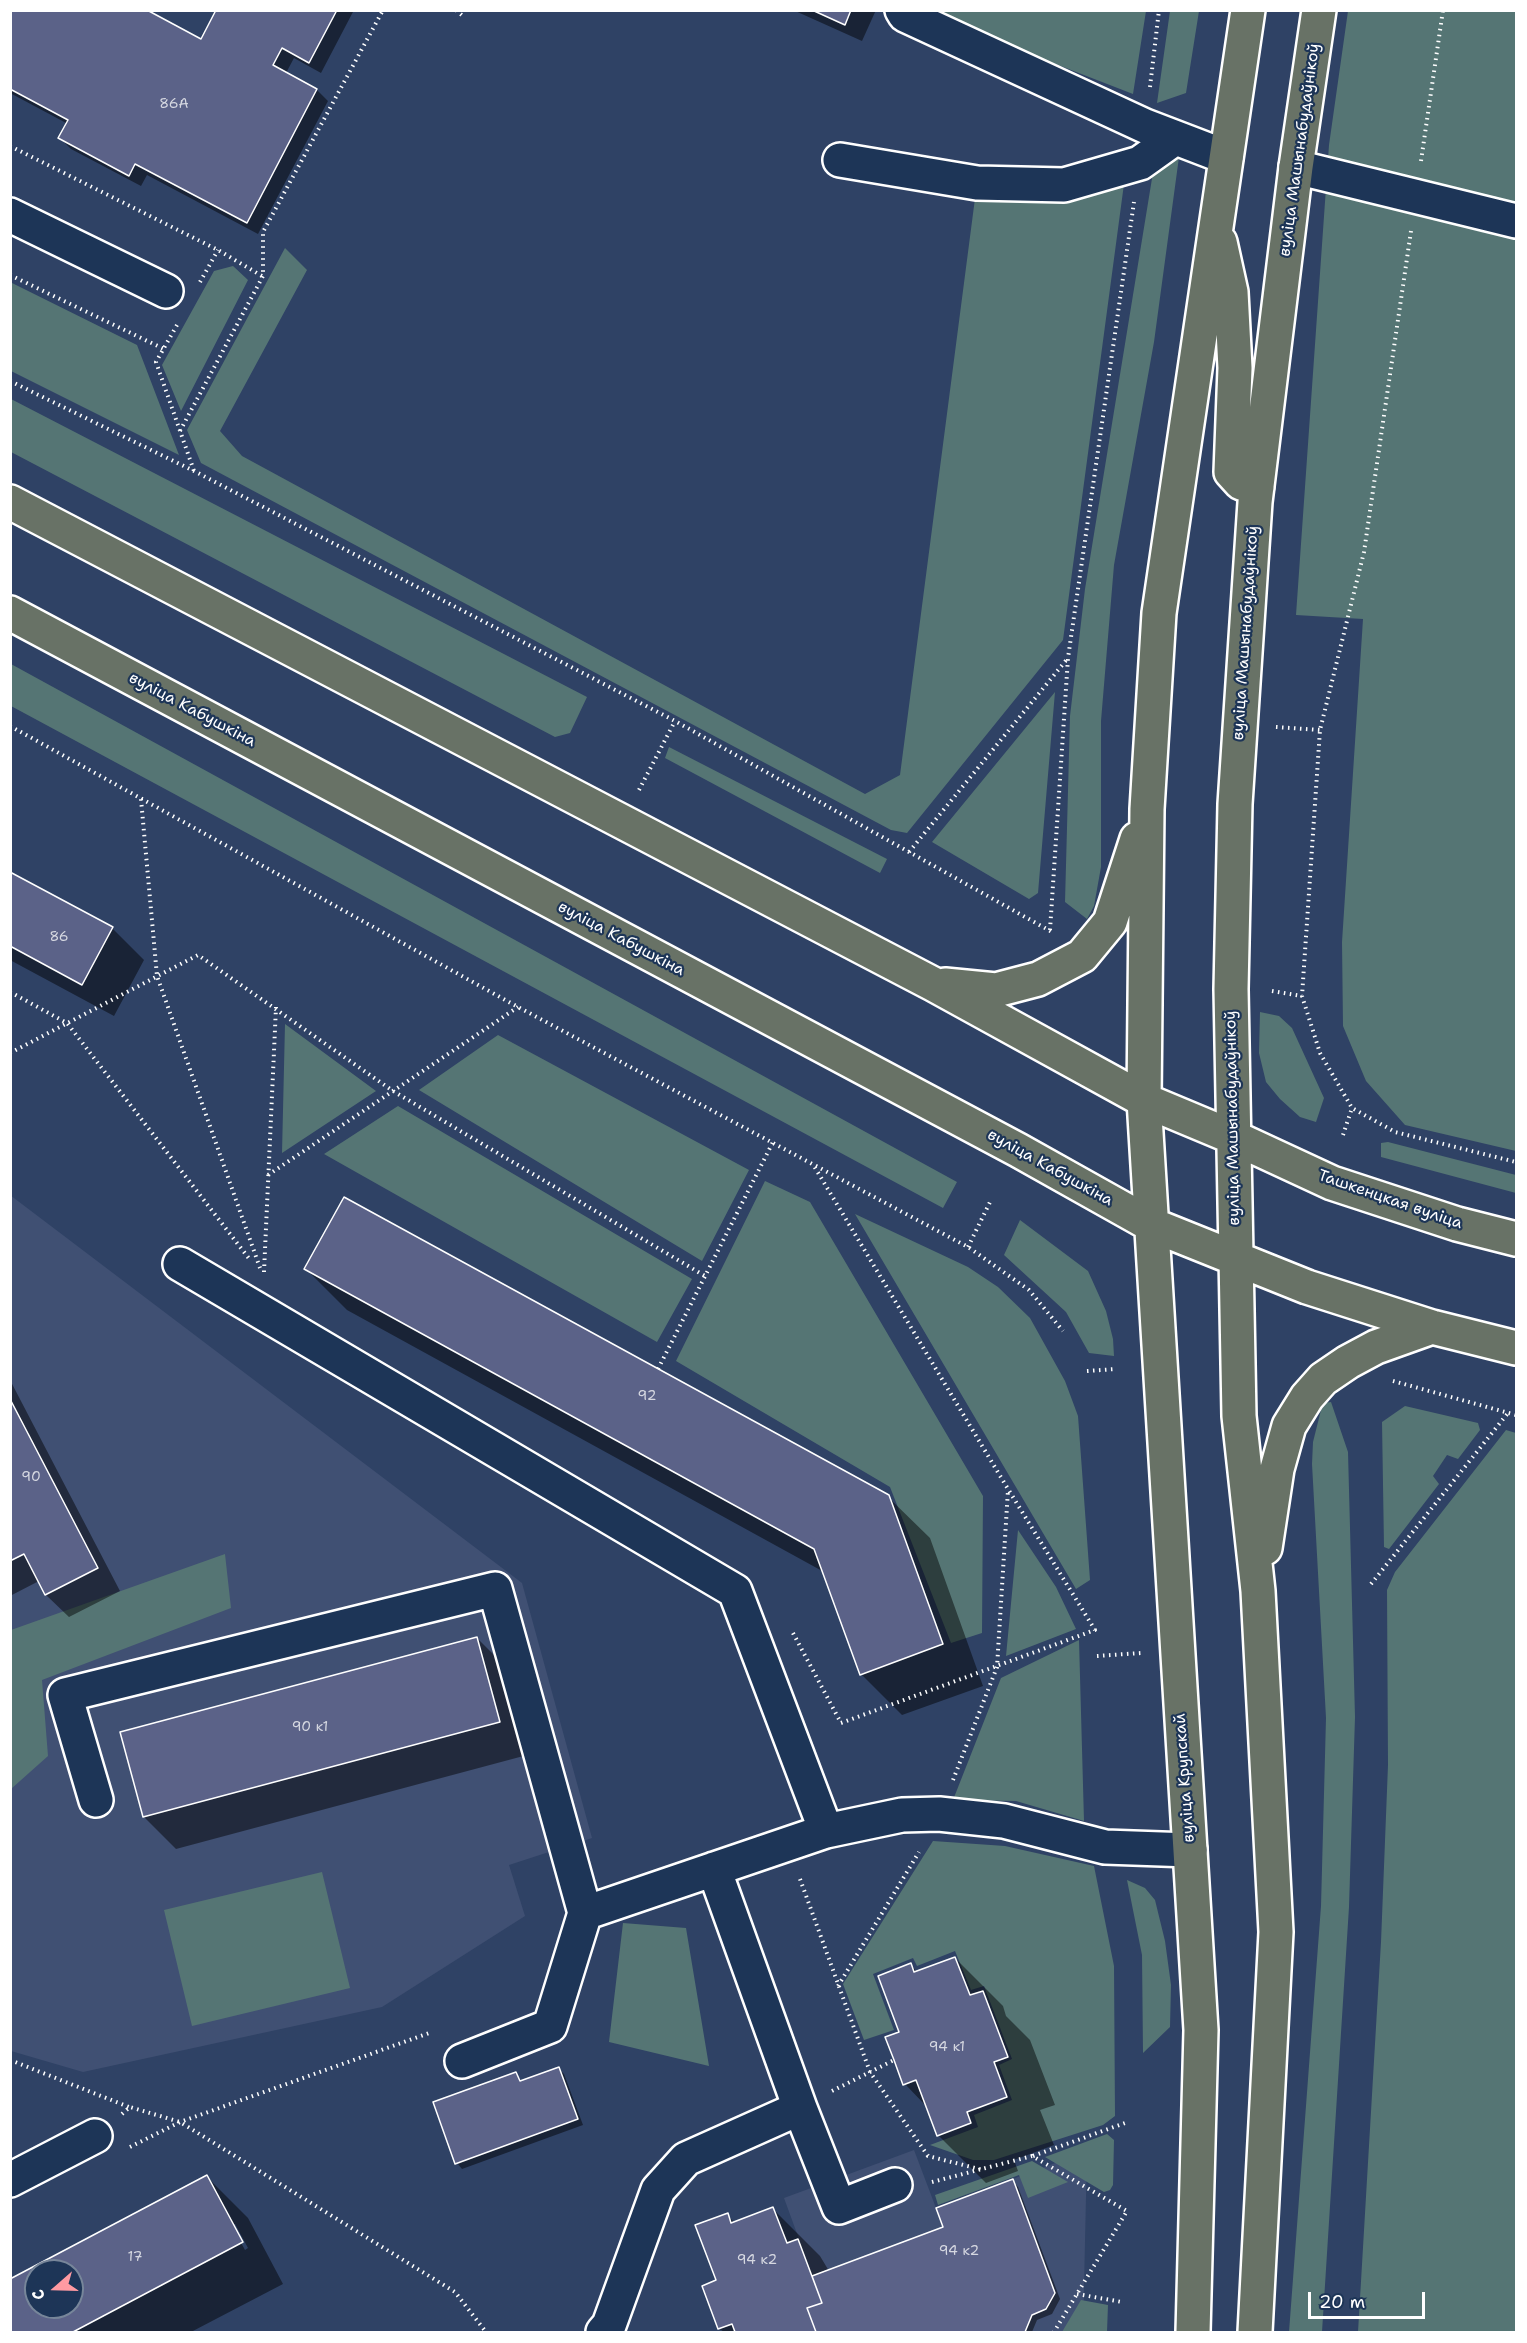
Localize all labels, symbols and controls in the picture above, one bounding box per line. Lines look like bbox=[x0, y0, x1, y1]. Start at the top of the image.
street label: вуліца Машынабудаўнікоў bbox=[1276, 42, 1324, 258]
house number: 86А bbox=[159, 96, 189, 112]
street label: вуліца Машынабудаўнікоў bbox=[1229, 525, 1263, 741]
street label: вуліца Кабушкіна bbox=[125, 668, 259, 752]
street label: вуліца Кабушкіна bbox=[554, 897, 688, 981]
house number: 86 bbox=[49, 929, 69, 945]
street label: вуліца Машынабудаўнікоў bbox=[1222, 1010, 1244, 1226]
street label: вуліца Кабушкіна bbox=[984, 1125, 1116, 1211]
street label: Ташкенцкая вуліца bbox=[1315, 1166, 1465, 1234]
house number: 92 bbox=[638, 1388, 656, 1404]
house number: 90 bbox=[21, 1469, 41, 1485]
street label: вуліца Крупскай bbox=[1171, 1713, 1199, 1843]
house number: 90 к1 bbox=[292, 1719, 328, 1735]
house number: 94 к1 bbox=[929, 2039, 965, 2055]
house number: 94 к2 bbox=[939, 2243, 979, 2259]
house number: 17 bbox=[128, 2249, 142, 2265]
house number: 94 к2 bbox=[737, 2252, 777, 2268]
north arrow bbox=[24, 2259, 84, 2319]
scale bar bbox=[1311, 2280, 1428, 2318]
text: С bbox=[27, 2286, 50, 2303]
text: 20 m bbox=[1319, 2290, 1365, 2314]

